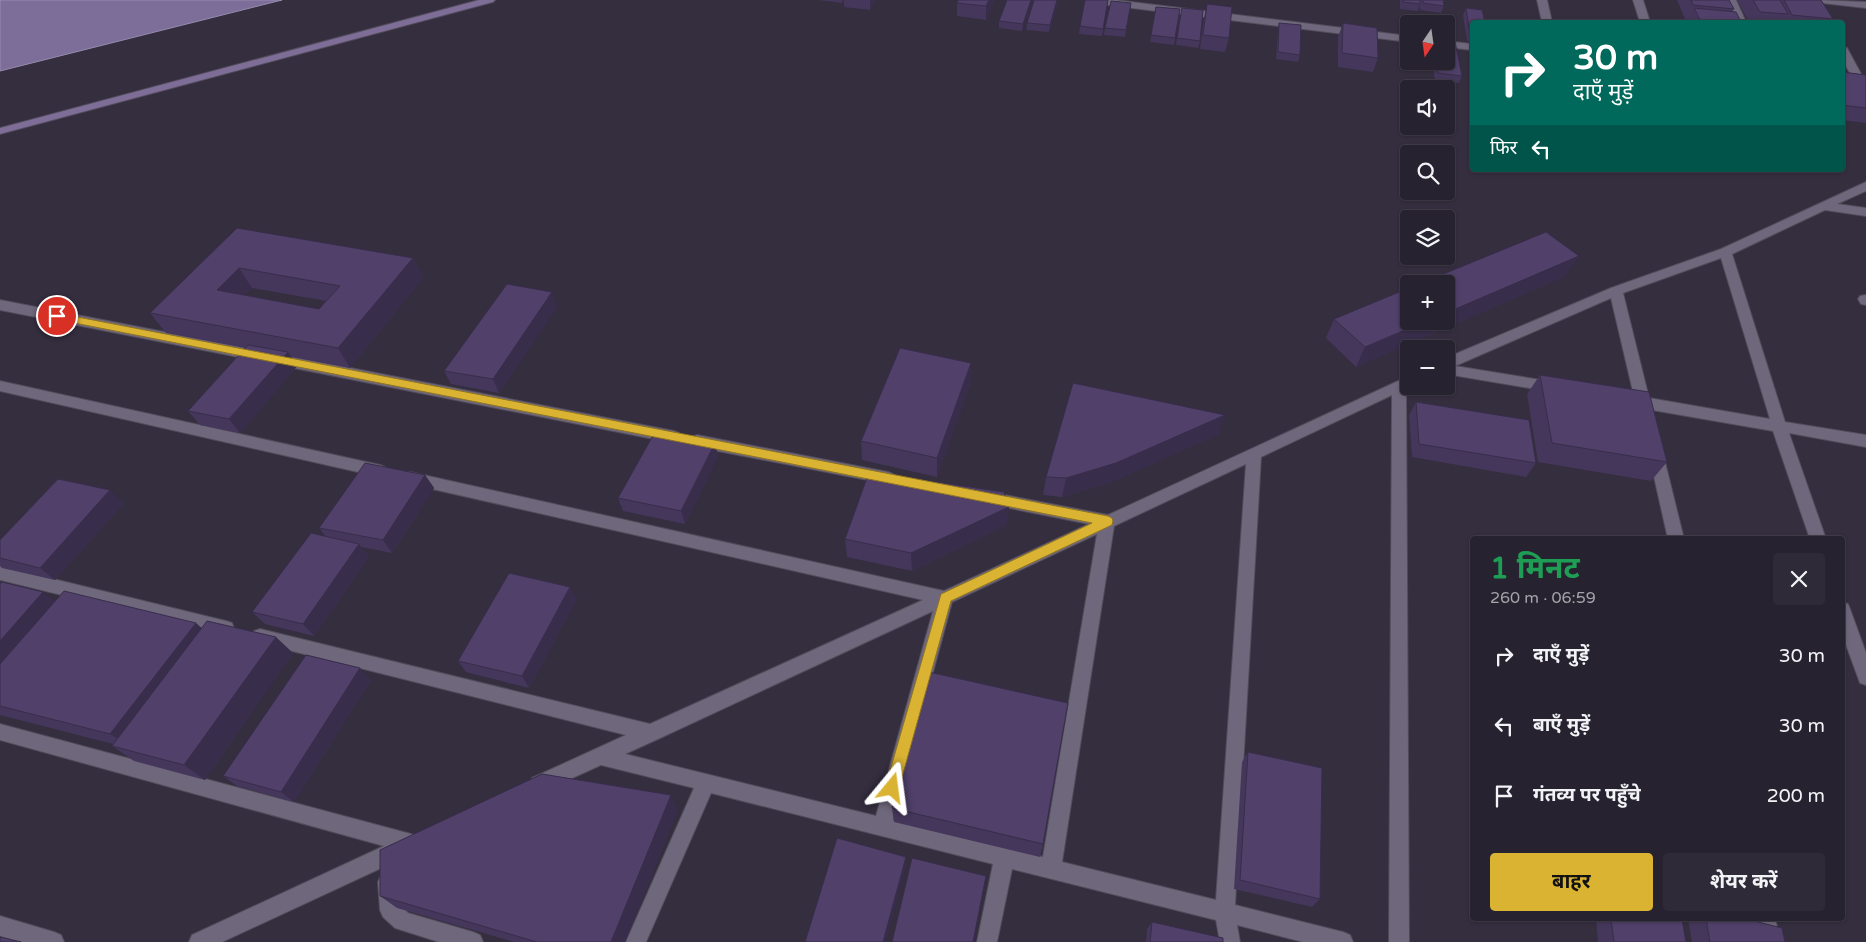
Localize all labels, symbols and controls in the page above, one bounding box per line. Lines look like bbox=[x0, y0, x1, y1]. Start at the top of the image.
north arrow bbox=[1400, 15, 1455, 70]
map controls bbox=[1400, 15, 1455, 395]
text: 30 m bbox=[1573, 37, 1658, 79]
icon: right bbox=[1490, 40, 1555, 105]
text: दाएँ मुड़ें bbox=[1573, 79, 1633, 105]
button: sound bbox=[1400, 80, 1455, 135]
icon: left bbox=[1527, 135, 1555, 163]
text: फिर bbox=[1490, 137, 1517, 159]
button: search bbox=[1400, 145, 1455, 200]
button: layers bbox=[1400, 210, 1455, 265]
button: + bbox=[1400, 275, 1455, 330]
pin bbox=[36, 295, 78, 337]
icon: arrive bbox=[43, 302, 71, 330]
button: − bbox=[1400, 340, 1455, 395]
text: 1 मिनट bbox=[1490, 550, 1580, 587]
button: close bbox=[1773, 553, 1825, 605]
text: 260 m · 06:59 bbox=[1490, 588, 1596, 608]
icon: right bbox=[1490, 642, 1518, 670]
text: दाएँ मुड़ें bbox=[1533, 644, 1589, 666]
text: 30 m bbox=[1779, 645, 1825, 667]
icon: left bbox=[1490, 712, 1518, 740]
text: बाएँ मुड़ें bbox=[1533, 714, 1590, 736]
text: 30 m bbox=[1779, 715, 1825, 737]
position arrow bbox=[865, 761, 917, 813]
icon: arrive bbox=[1490, 782, 1518, 810]
text: गंतव्य पर पहुँचे bbox=[1533, 784, 1641, 806]
text: 200 m bbox=[1767, 785, 1825, 807]
button: बाहर bbox=[1490, 853, 1653, 911]
button: शेयर करें bbox=[1663, 853, 1825, 911]

